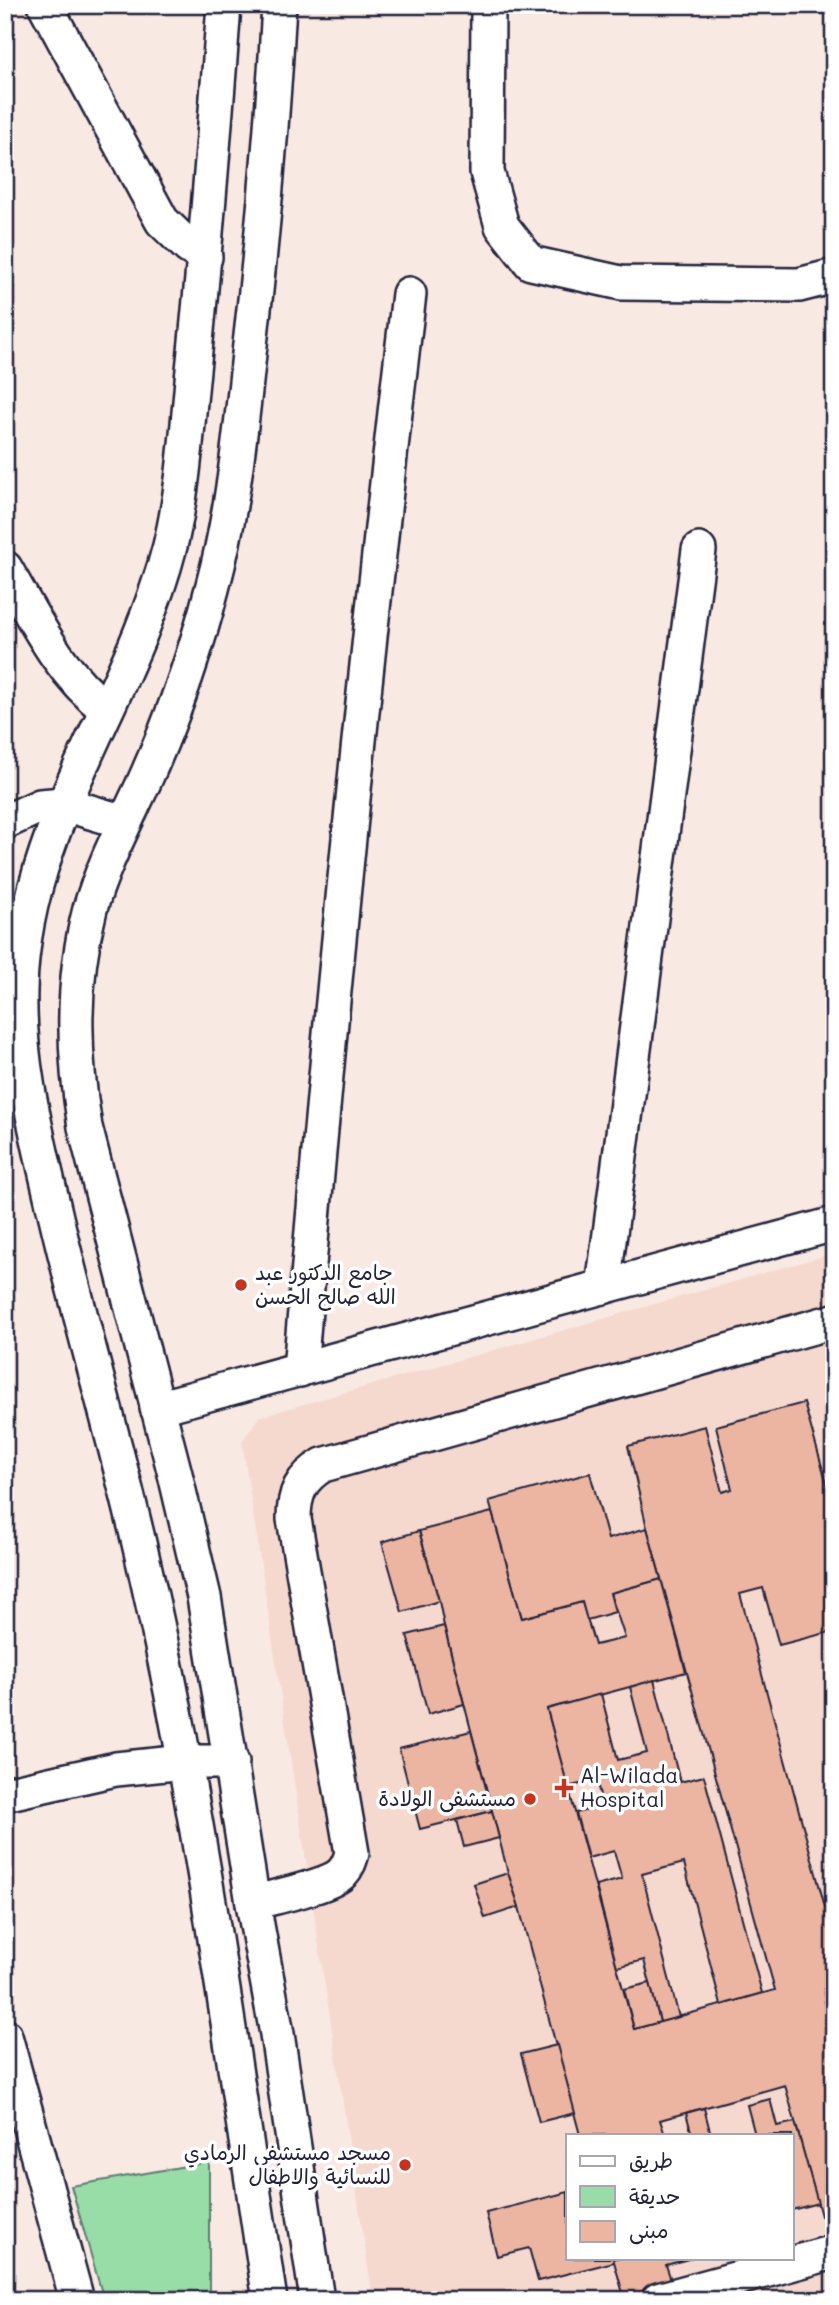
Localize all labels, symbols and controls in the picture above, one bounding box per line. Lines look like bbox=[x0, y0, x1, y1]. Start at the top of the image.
place label: جامع الدكتور عبد الله صالح الحسن bbox=[255, 1258, 396, 1311]
marker: جامع الدكتور عبد الله صالح الحسن bbox=[233, 1277, 249, 1293]
place label: Al-Wilada Hospital bbox=[580, 1761, 678, 1812]
marker: Al-Wilada Hospital bbox=[554, 1778, 574, 1798]
place label: مستشفى الولادة bbox=[378, 1784, 516, 1813]
marker: مستشفى الولادة bbox=[522, 1791, 538, 1807]
legend bbox=[566, 2134, 794, 2260]
place label: مسجد مستشفى الرمادي للنسائية والاطفال bbox=[184, 2138, 391, 2191]
text: طريق bbox=[629, 2146, 673, 2173]
marker: مسجد مستشفى الرمادي للنسائية والاطفال bbox=[397, 2157, 413, 2173]
text: حديقة bbox=[629, 2182, 680, 2209]
text: مبنى bbox=[629, 2216, 668, 2245]

